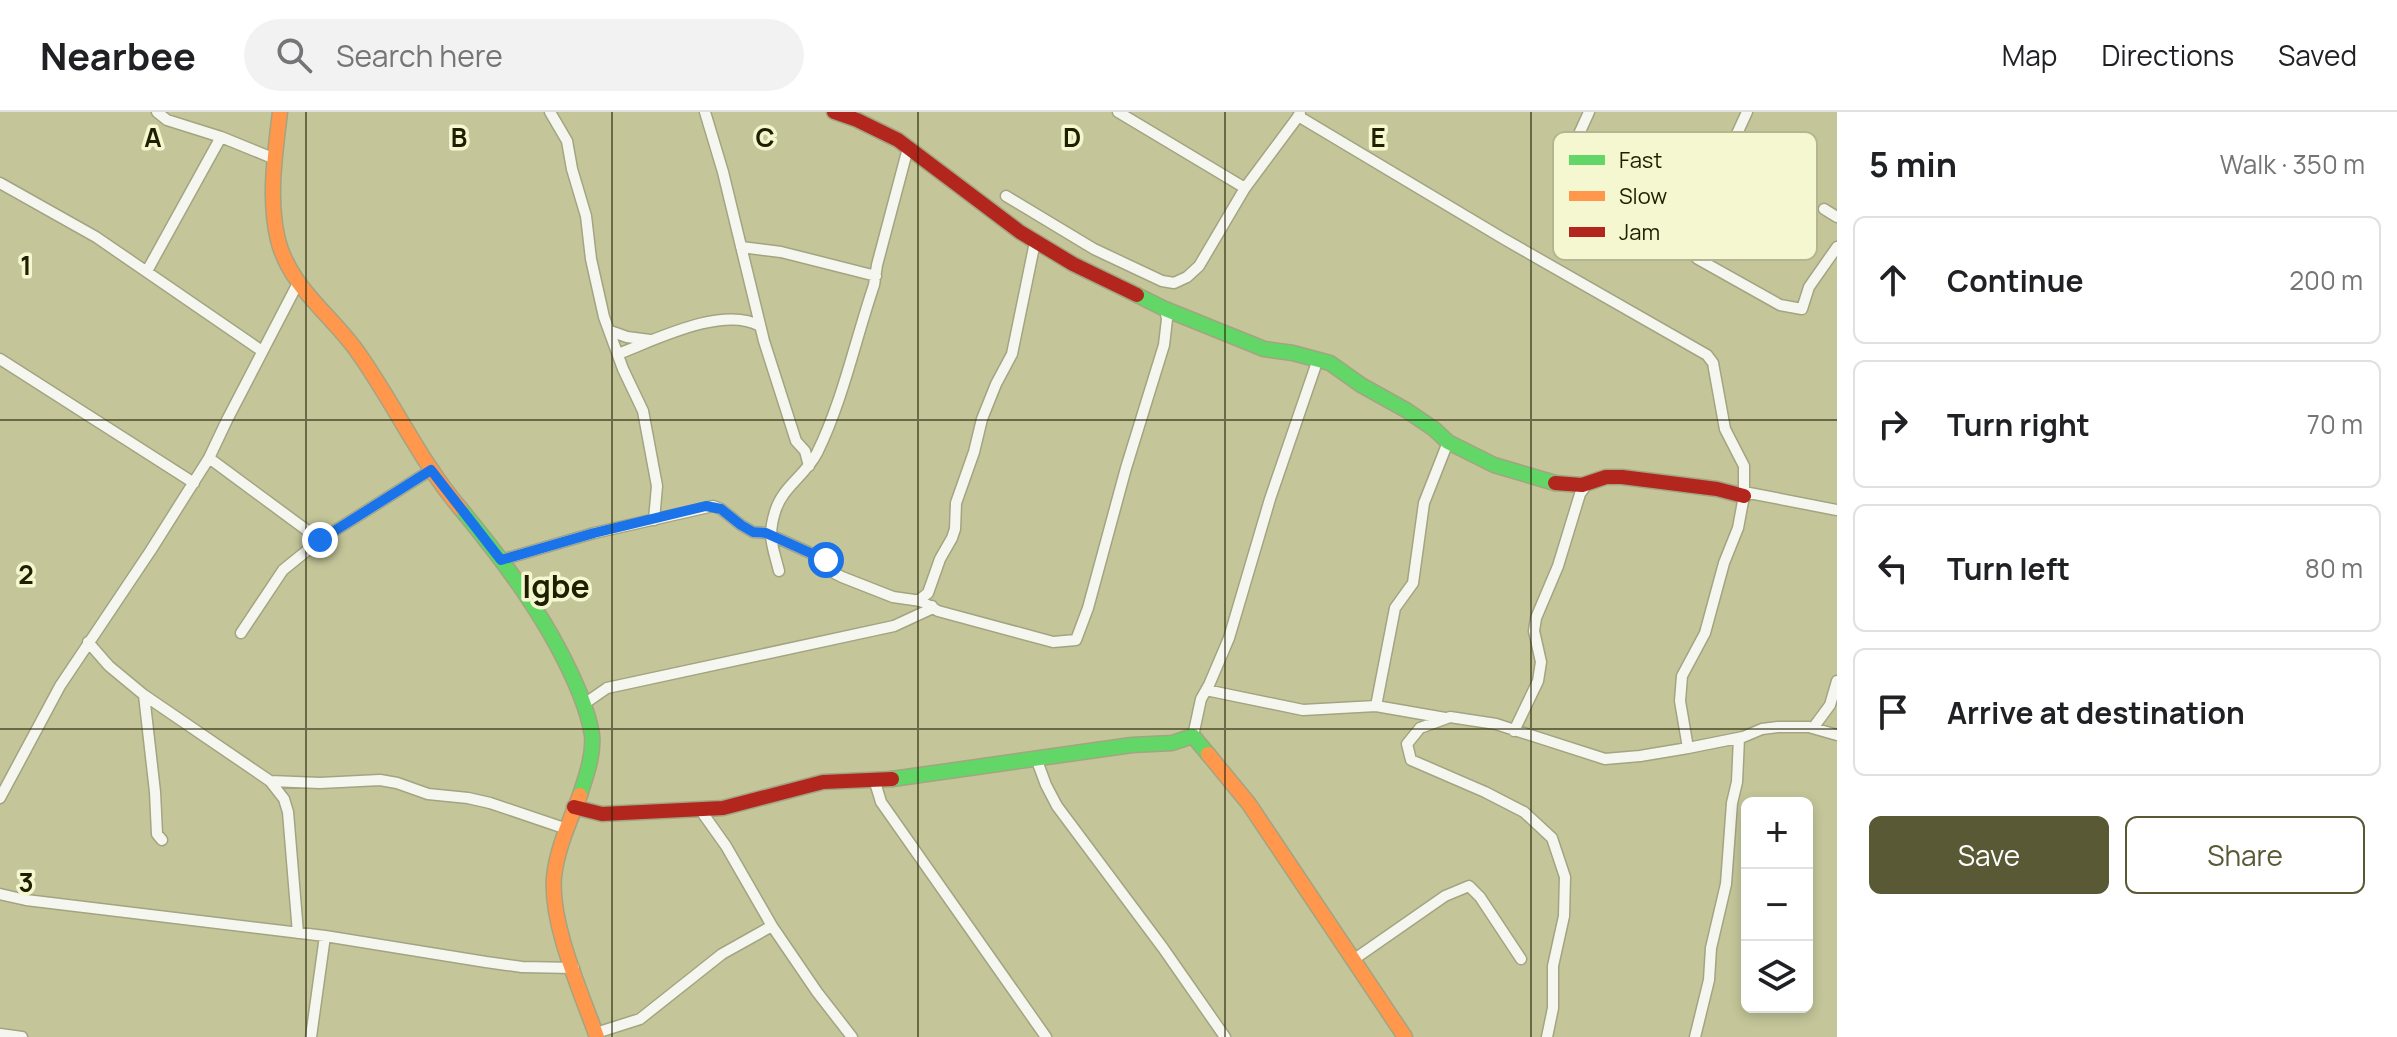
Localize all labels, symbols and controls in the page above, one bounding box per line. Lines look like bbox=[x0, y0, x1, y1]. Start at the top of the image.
search box bbox=[244, 19, 804, 91]
text: Nearbee bbox=[40, 29, 196, 81]
icon: search bbox=[272, 33, 316, 77]
text: Search here bbox=[336, 35, 503, 76]
text: Map bbox=[2002, 36, 2057, 74]
text: Directions bbox=[2101, 36, 2234, 74]
text: Saved bbox=[2278, 36, 2357, 74]
text: A bbox=[144, 119, 162, 155]
text: B bbox=[451, 119, 467, 155]
text: C bbox=[755, 119, 775, 155]
text: D bbox=[1063, 119, 1081, 155]
text: E bbox=[1370, 119, 1386, 155]
legend bbox=[1553, 132, 1817, 260]
text: 5 min bbox=[1869, 141, 1957, 187]
text: Fast bbox=[1619, 145, 1662, 175]
text: Walk · 350 m bbox=[2220, 146, 2365, 182]
text: Slow bbox=[1619, 181, 1667, 211]
text: Jam bbox=[1619, 217, 1660, 247]
text: 1 bbox=[20, 247, 32, 283]
icon: ahead bbox=[1871, 258, 1915, 302]
text: Continue bbox=[1947, 260, 2083, 301]
text: 200 m bbox=[2289, 262, 2363, 298]
icon: right bbox=[1871, 402, 1915, 446]
text: Turn right bbox=[1947, 404, 2090, 445]
text: 70 m bbox=[2307, 406, 2363, 442]
route end bbox=[302, 522, 338, 558]
route start bbox=[808, 542, 844, 578]
icon: left bbox=[1871, 546, 1915, 590]
text: Turn left bbox=[1947, 548, 2070, 589]
text: 80 m bbox=[2305, 550, 2363, 586]
text: 2 bbox=[18, 556, 34, 592]
district label: Igbe bbox=[522, 564, 590, 608]
icon: arrive bbox=[1871, 690, 1915, 734]
text: Arrive at destination bbox=[1947, 692, 2245, 733]
map controls bbox=[1741, 797, 1813, 1013]
button: + bbox=[1741, 797, 1813, 869]
button: Save bbox=[1869, 816, 2109, 894]
button: Share bbox=[2125, 816, 2365, 894]
text: 3 bbox=[18, 864, 34, 900]
button: − bbox=[1741, 869, 1813, 941]
button: layers bbox=[1741, 941, 1813, 1013]

